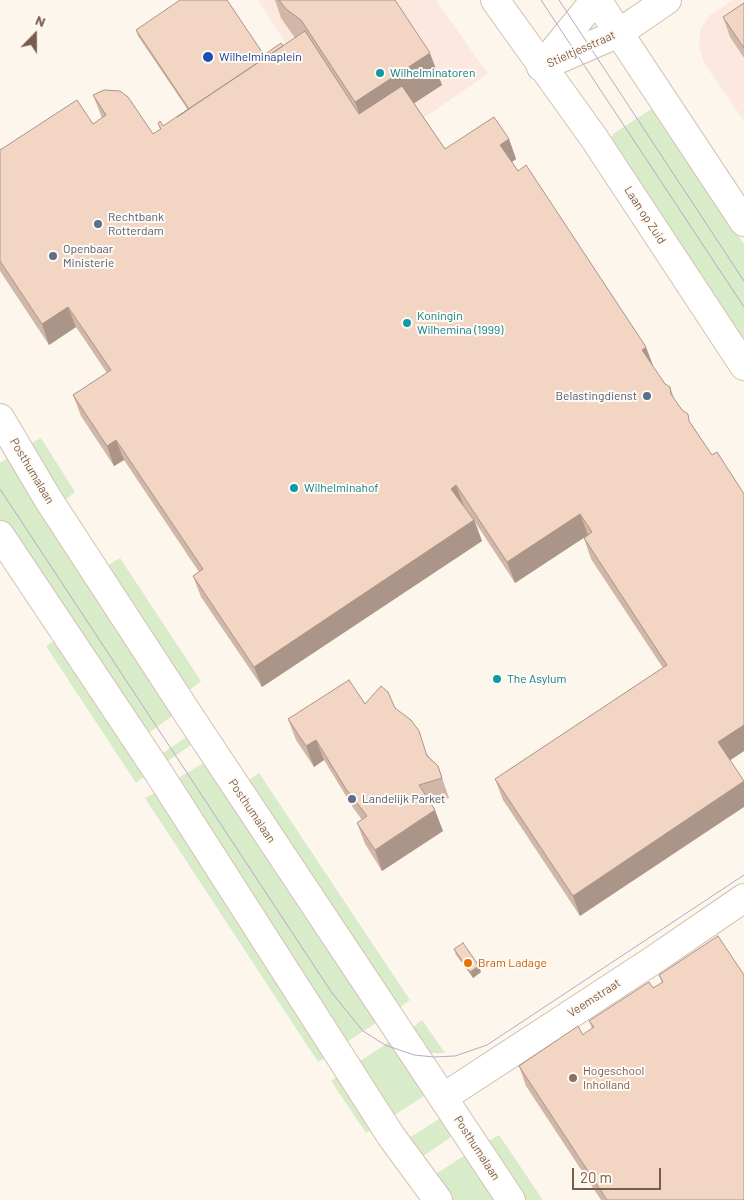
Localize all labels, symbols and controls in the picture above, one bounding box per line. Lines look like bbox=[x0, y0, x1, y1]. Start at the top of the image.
north arrow bbox=[10, 10, 60, 60]
text: N bbox=[33, 11, 48, 30]
street label: Stieltjesstraat bbox=[544, 27, 618, 71]
marker: Wilhelminaplein bbox=[201, 50, 215, 64]
place label: Wilhelminaplein bbox=[219, 50, 302, 64]
place label: Wilhelminatoren bbox=[390, 66, 475, 80]
marker: Wilhelminatoren bbox=[374, 67, 386, 79]
street label: Laan op Zuid bbox=[621, 183, 669, 247]
place label: Rechtbank Rotterdam bbox=[108, 210, 164, 238]
marker: Rechtbank Rotterdam bbox=[92, 218, 104, 230]
place label: Openbaar Ministerie bbox=[63, 242, 114, 270]
marker: Openbaar Ministerie bbox=[47, 250, 59, 262]
place label: Koningin Wilhemina (1999) bbox=[417, 309, 503, 337]
marker: Koningin Wilhemina (1999) bbox=[401, 317, 413, 329]
place label: Belastingdienst bbox=[556, 389, 637, 403]
marker: Belastingdienst bbox=[641, 390, 653, 402]
street label: Posthumalaan bbox=[7, 436, 57, 506]
place label: Wilhelminahof bbox=[304, 481, 379, 495]
marker: Wilhelminahof bbox=[288, 482, 300, 494]
place label: The Asylum bbox=[507, 672, 566, 686]
marker: The Asylum bbox=[491, 673, 503, 685]
street label: Posthumalaan bbox=[225, 776, 279, 846]
place label: Landelijk Parket bbox=[362, 792, 445, 806]
marker: Landelijk Parket bbox=[346, 793, 358, 805]
place label: Bram Ladage bbox=[478, 956, 547, 970]
marker: Bram Ladage bbox=[462, 957, 474, 969]
street label: Veemstraat bbox=[565, 976, 623, 1020]
place label: Hogeschool Inholland bbox=[583, 1064, 644, 1092]
marker: Hogeschool Inholland bbox=[567, 1072, 579, 1084]
street label: Posthumalaan bbox=[451, 1113, 503, 1183]
scale bar bbox=[574, 1158, 663, 1190]
text: 20 m bbox=[580, 1168, 612, 1186]

